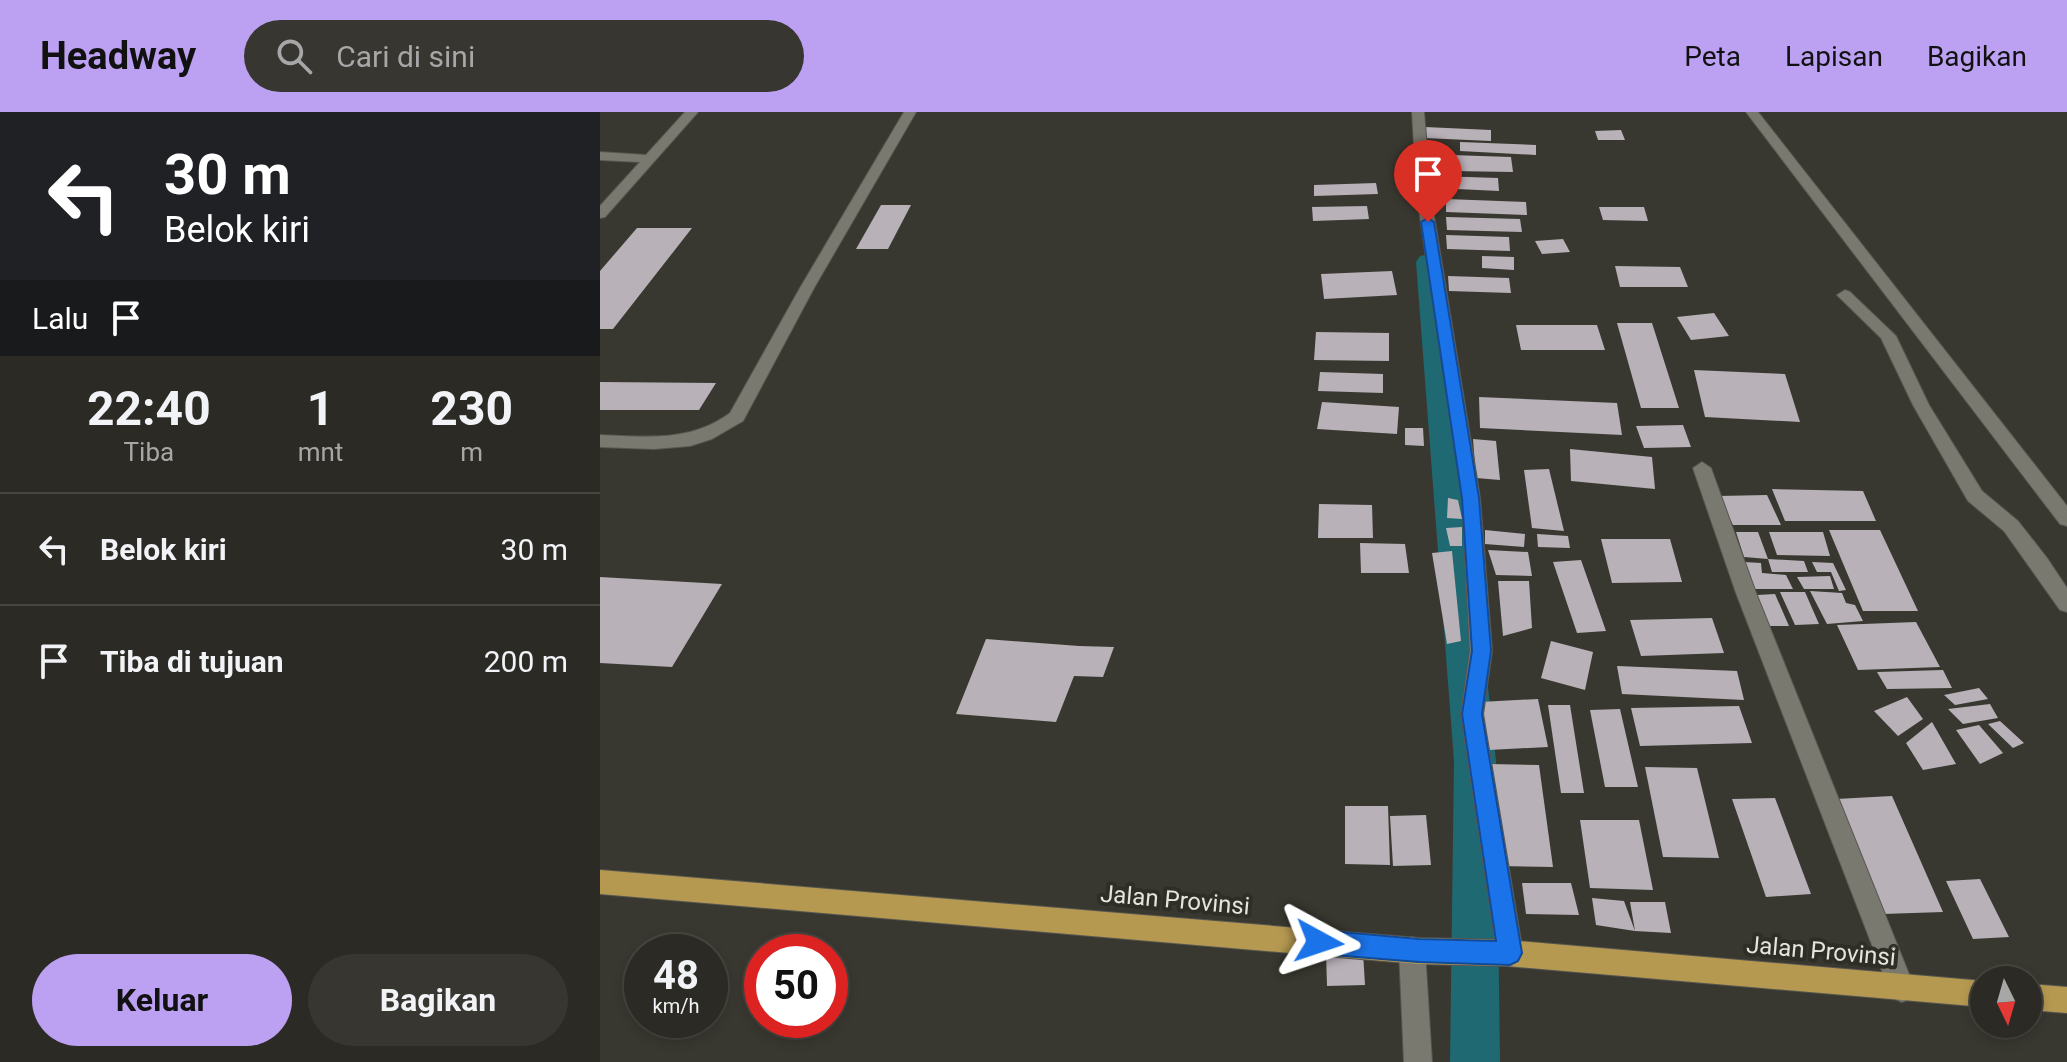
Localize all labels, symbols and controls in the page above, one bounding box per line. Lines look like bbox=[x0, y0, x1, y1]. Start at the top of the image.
search box bbox=[244, 20, 804, 92]
text: Headway bbox=[40, 34, 196, 78]
icon: search bbox=[272, 34, 316, 78]
text: Cari di sini bbox=[336, 39, 475, 74]
text: Peta bbox=[1684, 40, 1741, 73]
text: Lapisan bbox=[1785, 40, 1883, 73]
text: Bagikan bbox=[1927, 40, 2027, 73]
pin bbox=[1394, 140, 1462, 222]
text: 30 m bbox=[164, 142, 291, 208]
icon: left bbox=[32, 144, 136, 248]
icon: arrive bbox=[1406, 152, 1450, 196]
text: Belok kiri bbox=[164, 209, 310, 251]
icon: arrive bbox=[104, 296, 148, 340]
text: Lalu bbox=[32, 301, 88, 336]
text: 22:40 bbox=[87, 380, 211, 437]
text: 1 bbox=[307, 380, 334, 437]
text: 230 bbox=[430, 380, 513, 437]
text: Tiba bbox=[124, 437, 174, 467]
text: mnt bbox=[298, 437, 343, 467]
text: m bbox=[460, 437, 483, 467]
icon: left bbox=[32, 527, 76, 571]
text: Belok kiri bbox=[100, 532, 227, 567]
text: 30 m bbox=[501, 532, 568, 567]
icon: arrive bbox=[32, 639, 76, 683]
text: Tiba di tujuan bbox=[100, 644, 284, 679]
text: 200 m bbox=[484, 644, 568, 679]
street label: Jalan Provinsi bbox=[1099, 880, 1251, 920]
position arrow bbox=[1277, 900, 1361, 984]
street label: Jalan Provinsi bbox=[1745, 931, 1897, 971]
speed limit sign: 50 bbox=[744, 934, 848, 1038]
text: 48 bbox=[653, 952, 699, 999]
button: Keluar bbox=[32, 954, 292, 1046]
button: Bagikan bbox=[308, 954, 568, 1046]
north arrow bbox=[1970, 966, 2042, 1038]
map controls bbox=[1970, 966, 2042, 1038]
text: km/h bbox=[653, 994, 699, 1018]

